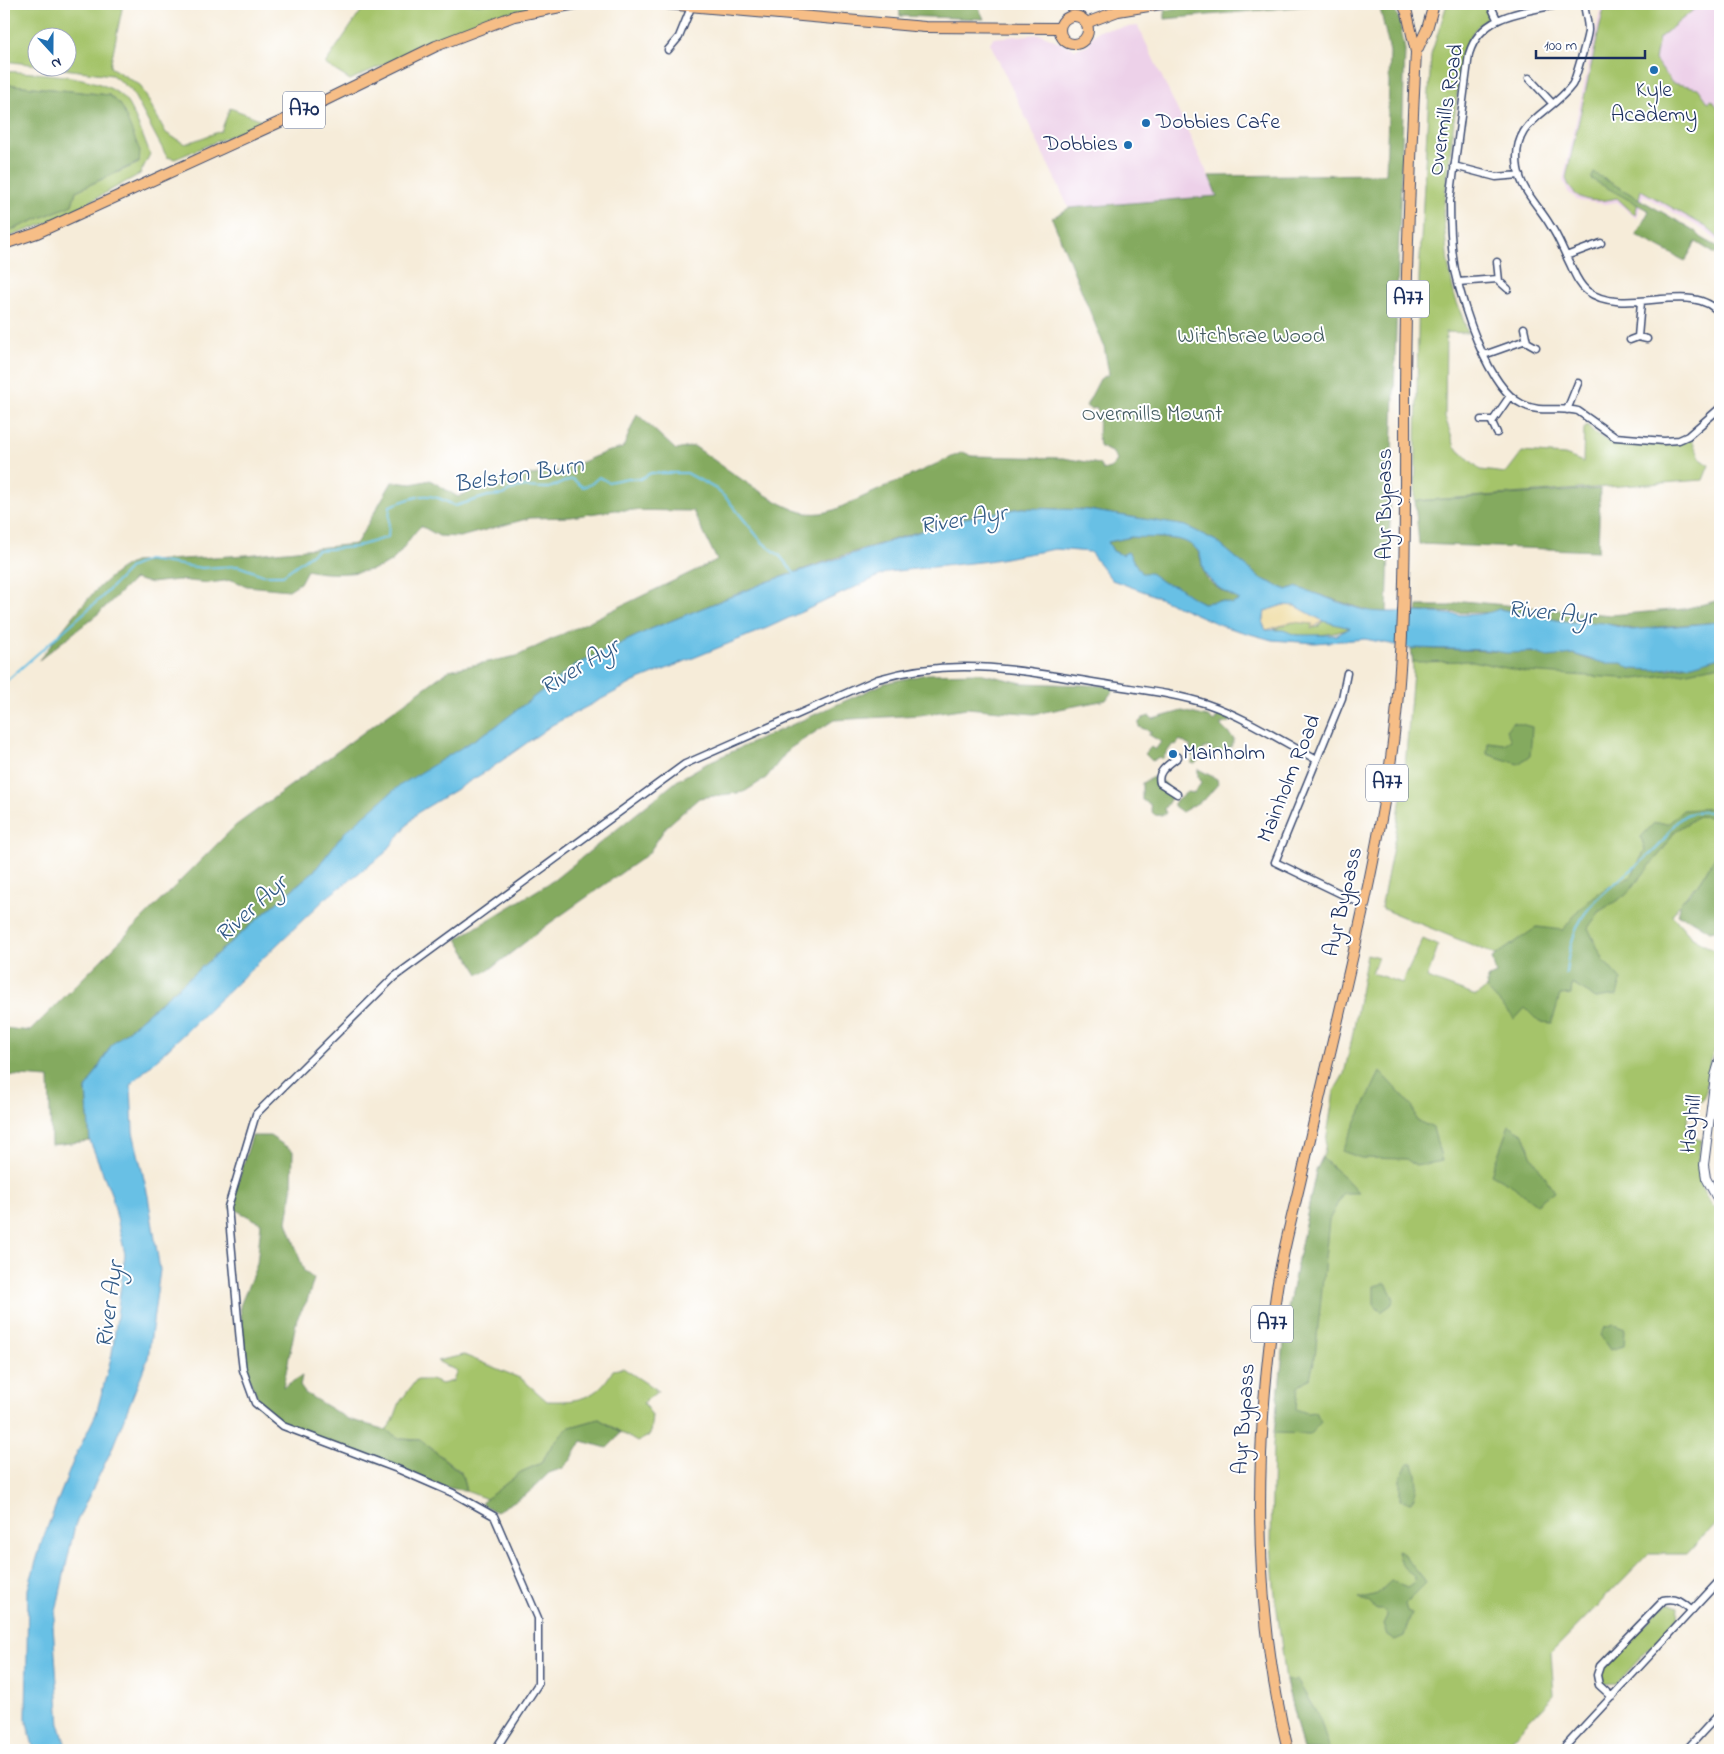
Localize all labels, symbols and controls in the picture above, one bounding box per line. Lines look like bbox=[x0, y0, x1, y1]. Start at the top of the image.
north arrow bbox=[28, 28, 78, 78]
scale bar bbox=[1536, 28, 1645, 60]
text: 100 m bbox=[1544, 35, 1577, 57]
street label: Overmills Road bbox=[1421, 42, 1473, 178]
text: N bbox=[48, 51, 64, 74]
marker: Kyle Academy bbox=[1648, 64, 1660, 76]
place label: Kyle Academy bbox=[1611, 75, 1697, 133]
road number: A70 bbox=[283, 92, 325, 128]
place label: Dobbies Cafe bbox=[1155, 107, 1280, 139]
marker: Dobbies Cafe bbox=[1140, 117, 1152, 129]
place label: Dobbies bbox=[1042, 129, 1118, 161]
marker: Dobbies bbox=[1122, 139, 1134, 151]
road number: A77 bbox=[1387, 280, 1429, 318]
park label: Witchbrae Wood bbox=[1177, 321, 1325, 353]
park label: Overmills Mount bbox=[1082, 399, 1223, 431]
water label: Belston Burn bbox=[452, 448, 587, 504]
street label: Ayr Bypass bbox=[1370, 448, 1403, 560]
water label: River Ayr bbox=[917, 496, 1011, 545]
water label: River Ayr bbox=[1506, 592, 1599, 636]
water label: River Ayr bbox=[534, 629, 629, 705]
street label: Mainholm Road bbox=[1250, 710, 1330, 848]
place label: Mainholm bbox=[1183, 738, 1265, 770]
marker: Mainholm bbox=[1167, 748, 1179, 760]
road number: A77 bbox=[1366, 764, 1408, 801]
street label: Ayr Bypass bbox=[1316, 844, 1373, 960]
water label: River Ayr bbox=[208, 866, 298, 952]
street label: Hayhill bbox=[1673, 1093, 1712, 1155]
water label: River Ayr bbox=[88, 1257, 135, 1351]
road number: A77 bbox=[1251, 1306, 1293, 1342]
street label: Ayr Bypass bbox=[1225, 1362, 1266, 1476]

